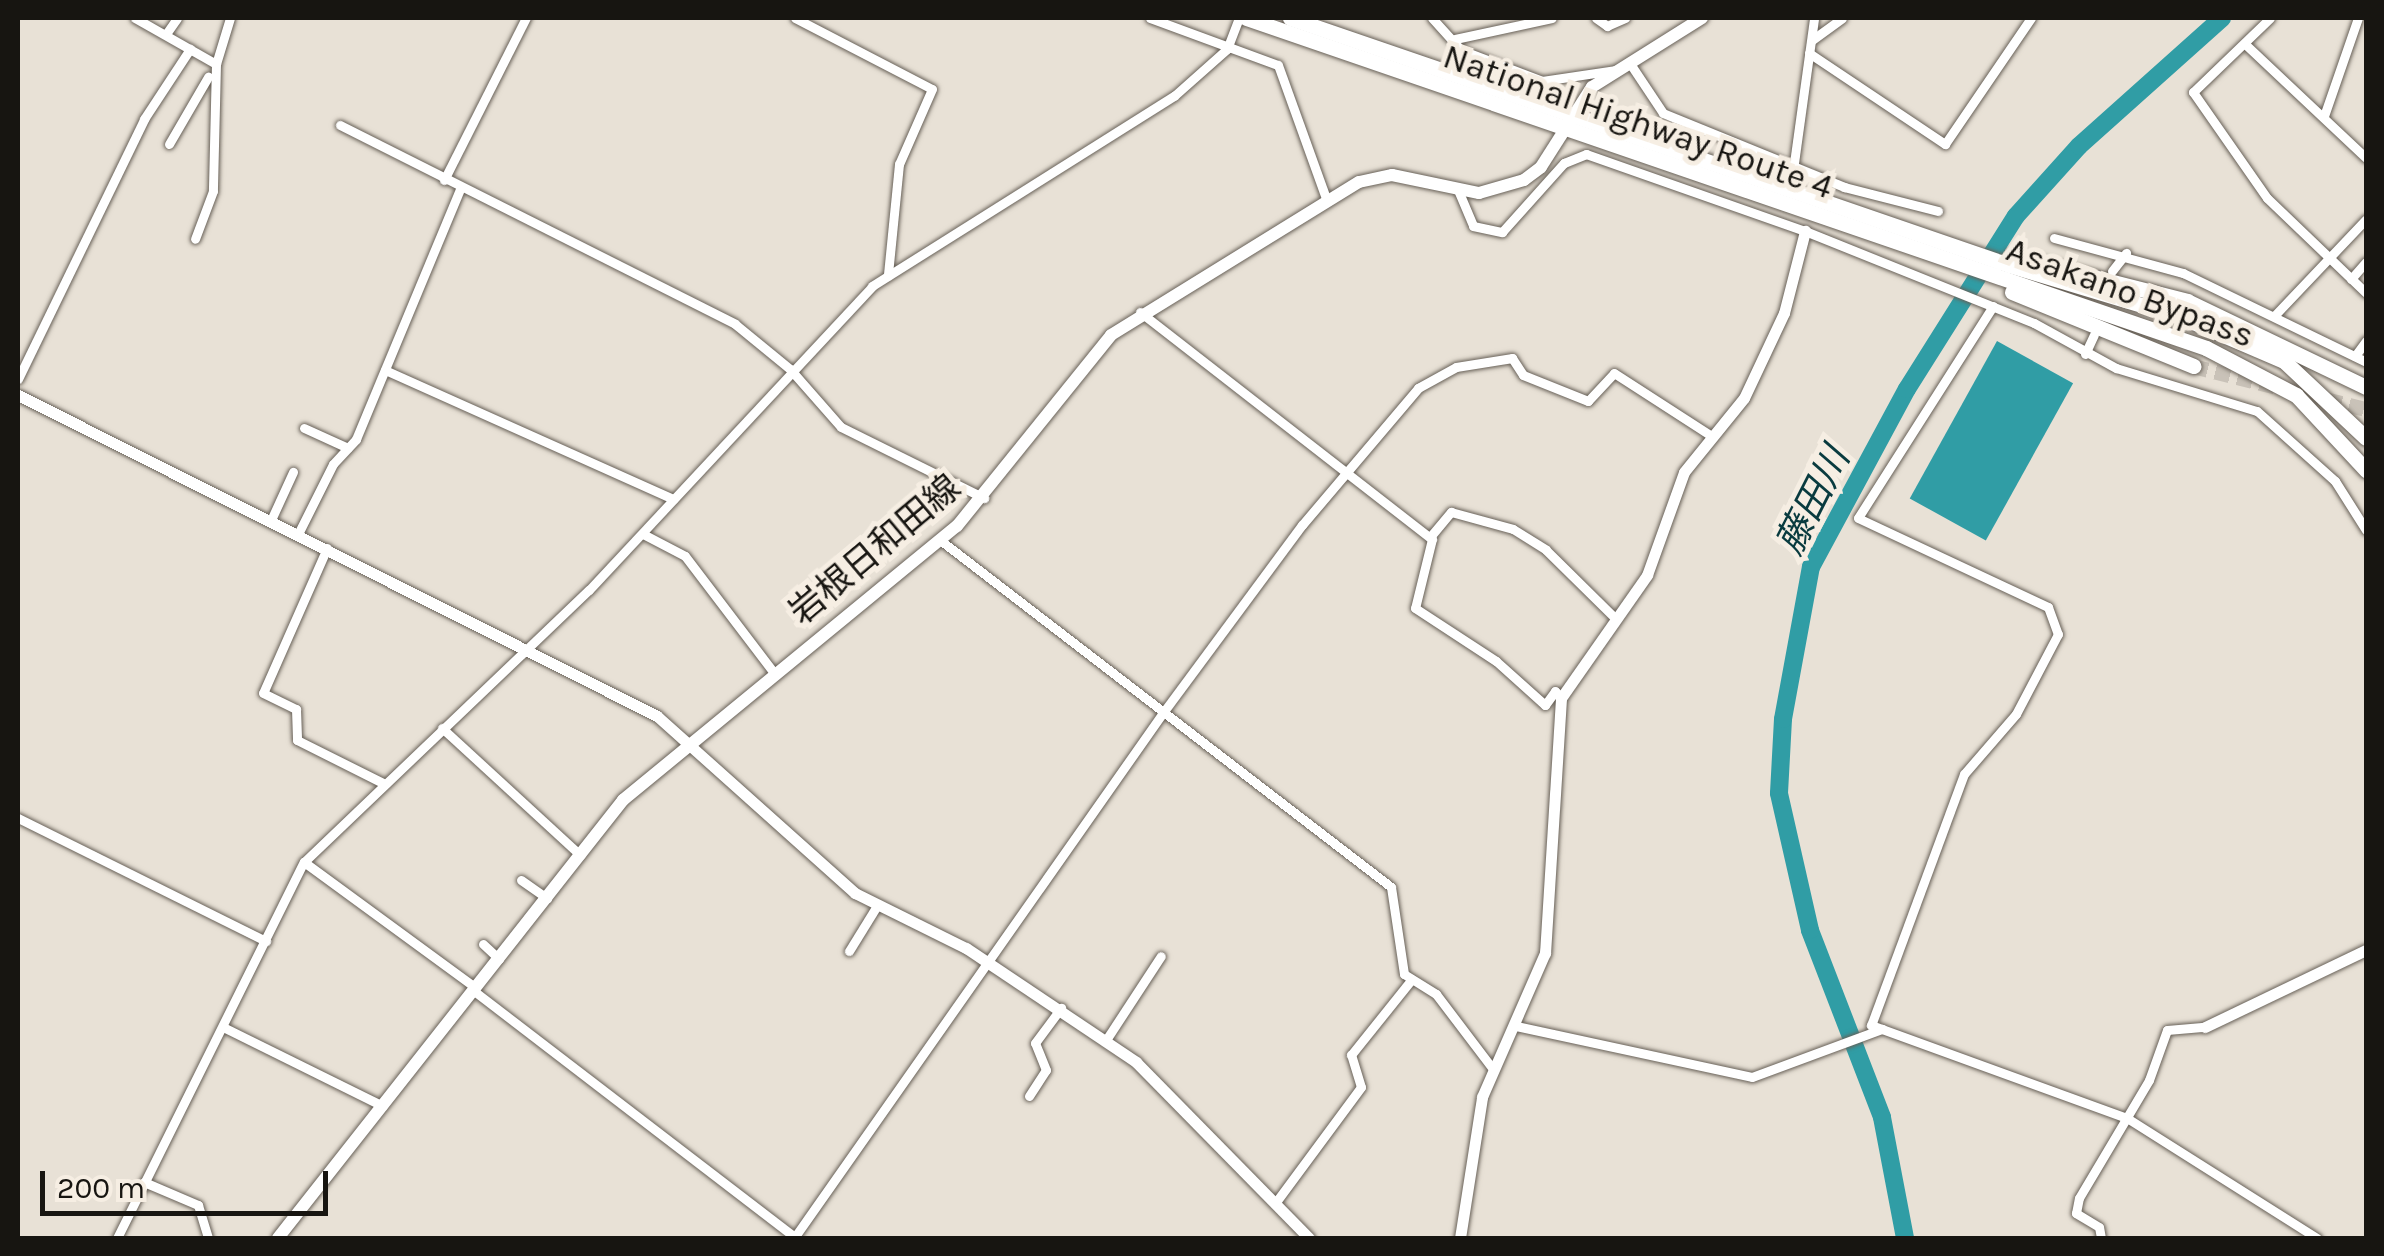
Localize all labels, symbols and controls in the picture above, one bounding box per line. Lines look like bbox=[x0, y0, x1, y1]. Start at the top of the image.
street label: National Highway Route 4 bbox=[1438, 36, 1838, 208]
street label: Asakano Bypass bbox=[2001, 229, 2259, 357]
water label: 藤田川 bbox=[1767, 440, 1859, 562]
street label: 岩根日和田線 bbox=[781, 466, 969, 634]
scale bar bbox=[45, 1151, 332, 1213]
text: 200 m bbox=[57, 1170, 145, 1206]

